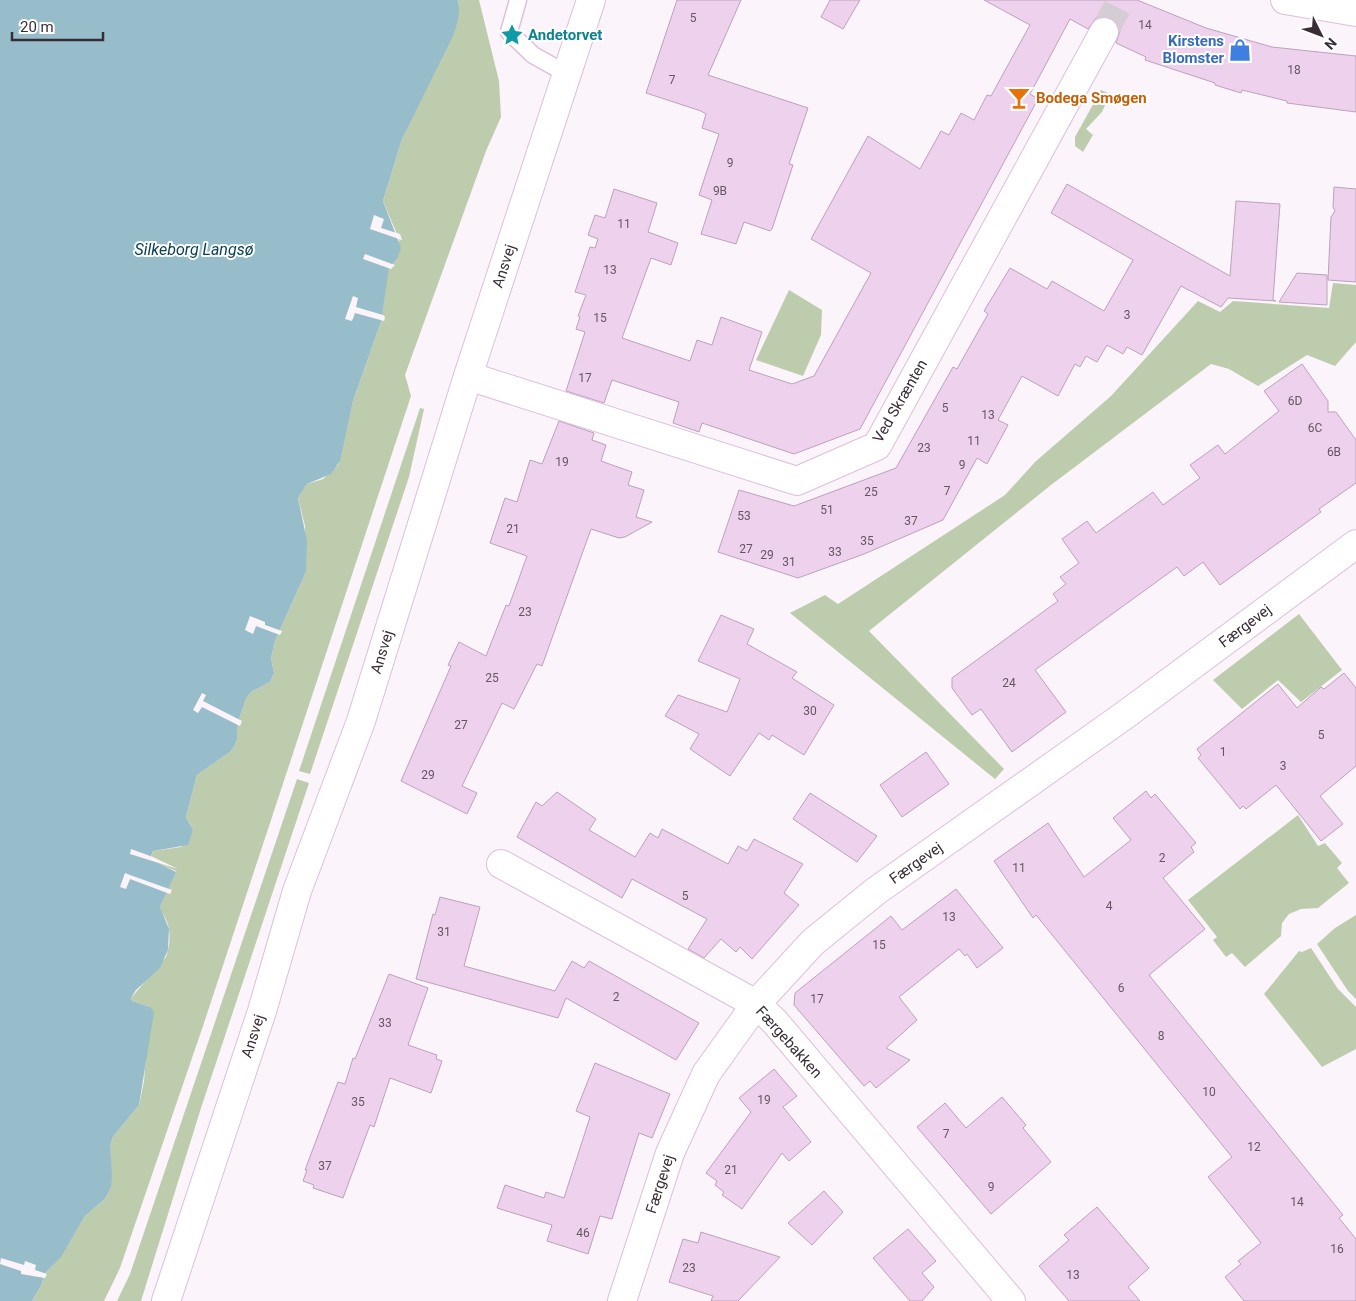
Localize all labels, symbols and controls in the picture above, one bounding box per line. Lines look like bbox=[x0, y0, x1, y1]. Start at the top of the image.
scale bar bbox=[12, 10, 104, 42]
north arrow bbox=[1296, 10, 1346, 60]
house number: 5 bbox=[690, 11, 697, 25]
text: 20 m bbox=[20, 18, 54, 36]
house number: 14 bbox=[1138, 18, 1152, 32]
place icon: Andetorvet bbox=[499, 22, 525, 48]
place label: Andetorvet bbox=[528, 26, 602, 44]
place label: Kirstens Blomster bbox=[1163, 32, 1224, 67]
text: N bbox=[1321, 35, 1340, 53]
shop icon: Kirstens Blomster bbox=[1227, 37, 1253, 63]
house number: 18 bbox=[1287, 63, 1301, 77]
house number: 7 bbox=[669, 73, 676, 87]
bar icon: Bodega Smøgen bbox=[1006, 85, 1032, 111]
place label: Bodega Smøgen bbox=[1036, 89, 1147, 107]
house number: 9 bbox=[727, 156, 733, 170]
house number: 9B bbox=[713, 184, 727, 198]
house number: 11 bbox=[617, 217, 631, 231]
water label: Silkeborg Langsø bbox=[135, 240, 254, 259]
street label: Ansvej bbox=[489, 242, 519, 290]
house number: 13 bbox=[603, 263, 617, 277]
house number: 3 bbox=[1124, 308, 1130, 322]
house number: 15 bbox=[593, 311, 607, 325]
street label: Ved Skrænten bbox=[869, 356, 931, 446]
house number: 17 bbox=[578, 371, 592, 385]
house number: 6D bbox=[1288, 394, 1302, 408]
house number: 5 bbox=[942, 401, 949, 415]
house number: 13 bbox=[981, 408, 995, 422]
house number: 6C bbox=[1308, 421, 1322, 435]
house number: 11 bbox=[967, 434, 981, 448]
house number: 23 bbox=[917, 441, 931, 455]
house number: 6B bbox=[1327, 445, 1341, 459]
house number: 19 bbox=[555, 455, 569, 469]
house number: 9 bbox=[959, 458, 965, 472]
house number: 7 bbox=[944, 484, 951, 498]
house number: 25 bbox=[864, 485, 878, 499]
house number: 51 bbox=[820, 503, 834, 517]
house number: 53 bbox=[737, 509, 751, 523]
house number: 37 bbox=[904, 514, 918, 528]
house number: 21 bbox=[506, 522, 520, 536]
house number: 35 bbox=[860, 534, 874, 548]
house number: 27 bbox=[739, 542, 753, 556]
house number: 33 bbox=[828, 545, 842, 559]
house number: 29 bbox=[760, 548, 774, 562]
house number: 31 bbox=[782, 555, 796, 569]
street label: Færgevej bbox=[1215, 600, 1275, 652]
house number: 23 bbox=[518, 605, 532, 619]
street label: Ansvej bbox=[367, 628, 397, 676]
house number: 25 bbox=[485, 671, 499, 685]
house number: 24 bbox=[1002, 676, 1016, 690]
house number: 30 bbox=[803, 704, 817, 718]
house number: 27 bbox=[454, 718, 468, 732]
house number: 5 bbox=[1318, 728, 1325, 742]
house number: 1 bbox=[1220, 745, 1226, 759]
house number: 3 bbox=[1280, 759, 1286, 773]
house number: 29 bbox=[421, 768, 435, 782]
street label: Færgevej bbox=[886, 838, 946, 888]
house number: 2 bbox=[1159, 851, 1166, 865]
house number: 11 bbox=[1012, 861, 1026, 875]
house number: 5 bbox=[682, 889, 689, 903]
house number: 4 bbox=[1106, 899, 1113, 913]
house number: 13 bbox=[942, 910, 956, 924]
house number: 31 bbox=[437, 925, 451, 939]
house number: 15 bbox=[872, 938, 886, 952]
house number: 6 bbox=[1118, 981, 1125, 995]
house number: 2 bbox=[613, 990, 620, 1004]
house number: 17 bbox=[810, 992, 824, 1006]
street label: Færgebakken bbox=[752, 1002, 826, 1082]
street label: Ansvej bbox=[238, 1012, 268, 1060]
house number: 33 bbox=[378, 1016, 392, 1030]
house number: 8 bbox=[1158, 1029, 1165, 1043]
house number: 10 bbox=[1202, 1085, 1216, 1099]
house number: 19 bbox=[757, 1093, 771, 1107]
house number: 35 bbox=[351, 1095, 365, 1109]
house number: 7 bbox=[943, 1127, 950, 1141]
house number: 12 bbox=[1247, 1140, 1261, 1154]
street label: Færgevej bbox=[642, 1152, 678, 1216]
house number: 37 bbox=[318, 1159, 332, 1173]
house number: 21 bbox=[724, 1163, 738, 1177]
house number: 9 bbox=[988, 1180, 994, 1194]
house number: 14 bbox=[1290, 1195, 1304, 1209]
house number: 46 bbox=[576, 1226, 590, 1240]
house number: 16 bbox=[1330, 1242, 1344, 1256]
house number: 23 bbox=[682, 1261, 696, 1275]
house number: 13 bbox=[1066, 1268, 1080, 1282]

